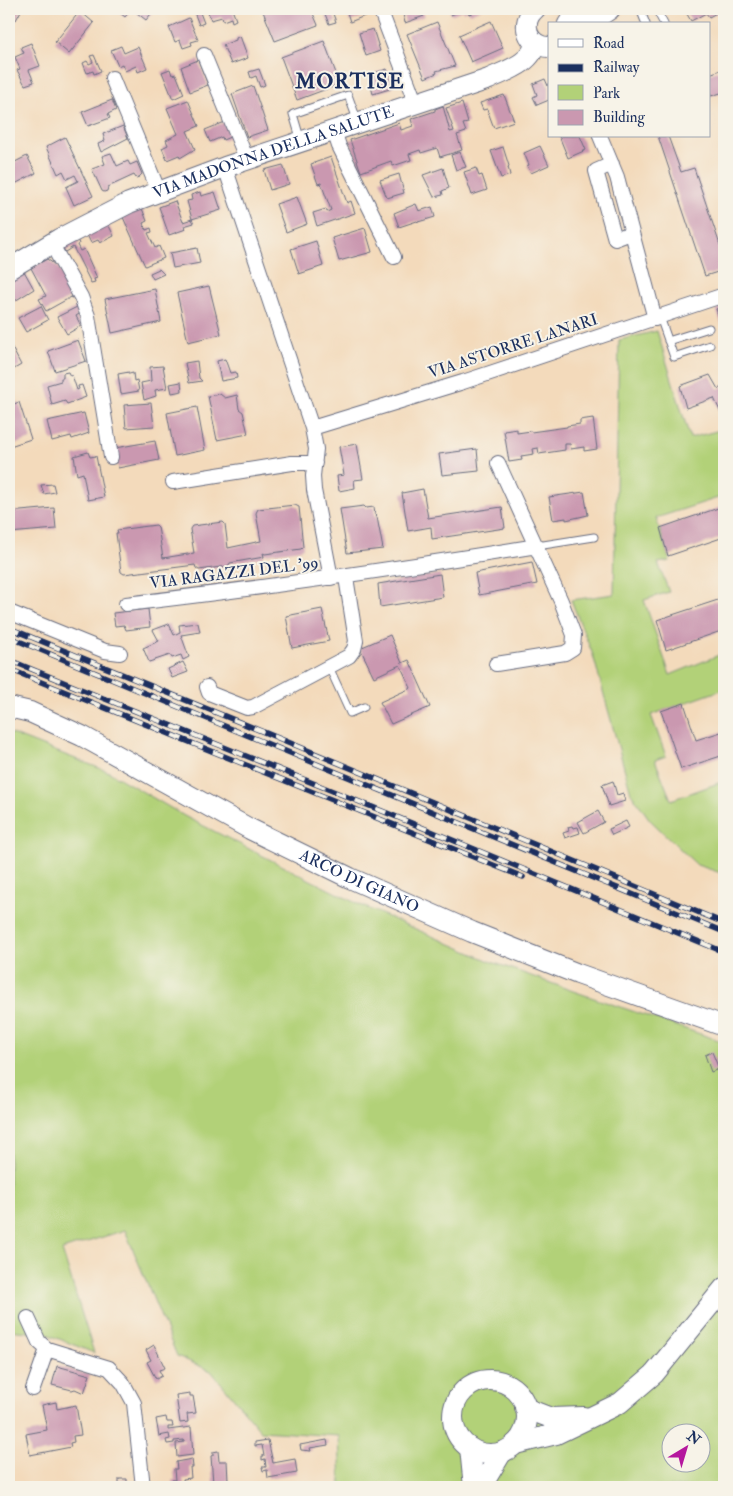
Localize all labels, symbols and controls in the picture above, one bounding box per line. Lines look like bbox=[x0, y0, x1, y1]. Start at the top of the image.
legend bbox=[548, 22, 710, 138]
text: Road bbox=[593, 34, 625, 53]
text: Railway bbox=[593, 58, 640, 77]
district label: MORTISE bbox=[294, 68, 405, 95]
text: Park bbox=[593, 84, 620, 103]
street label: VIA MADONNA DELLA SALUTE bbox=[150, 101, 396, 203]
text: Building bbox=[593, 108, 645, 127]
street label: VIA ASTORRE LANARI bbox=[426, 309, 600, 383]
street label: VIA RAGAZZI DEL '99 bbox=[148, 553, 320, 593]
street label: ARCO DI GIANO bbox=[295, 844, 422, 917]
north arrow bbox=[660, 1424, 710, 1474]
text: N bbox=[683, 1427, 704, 1449]

